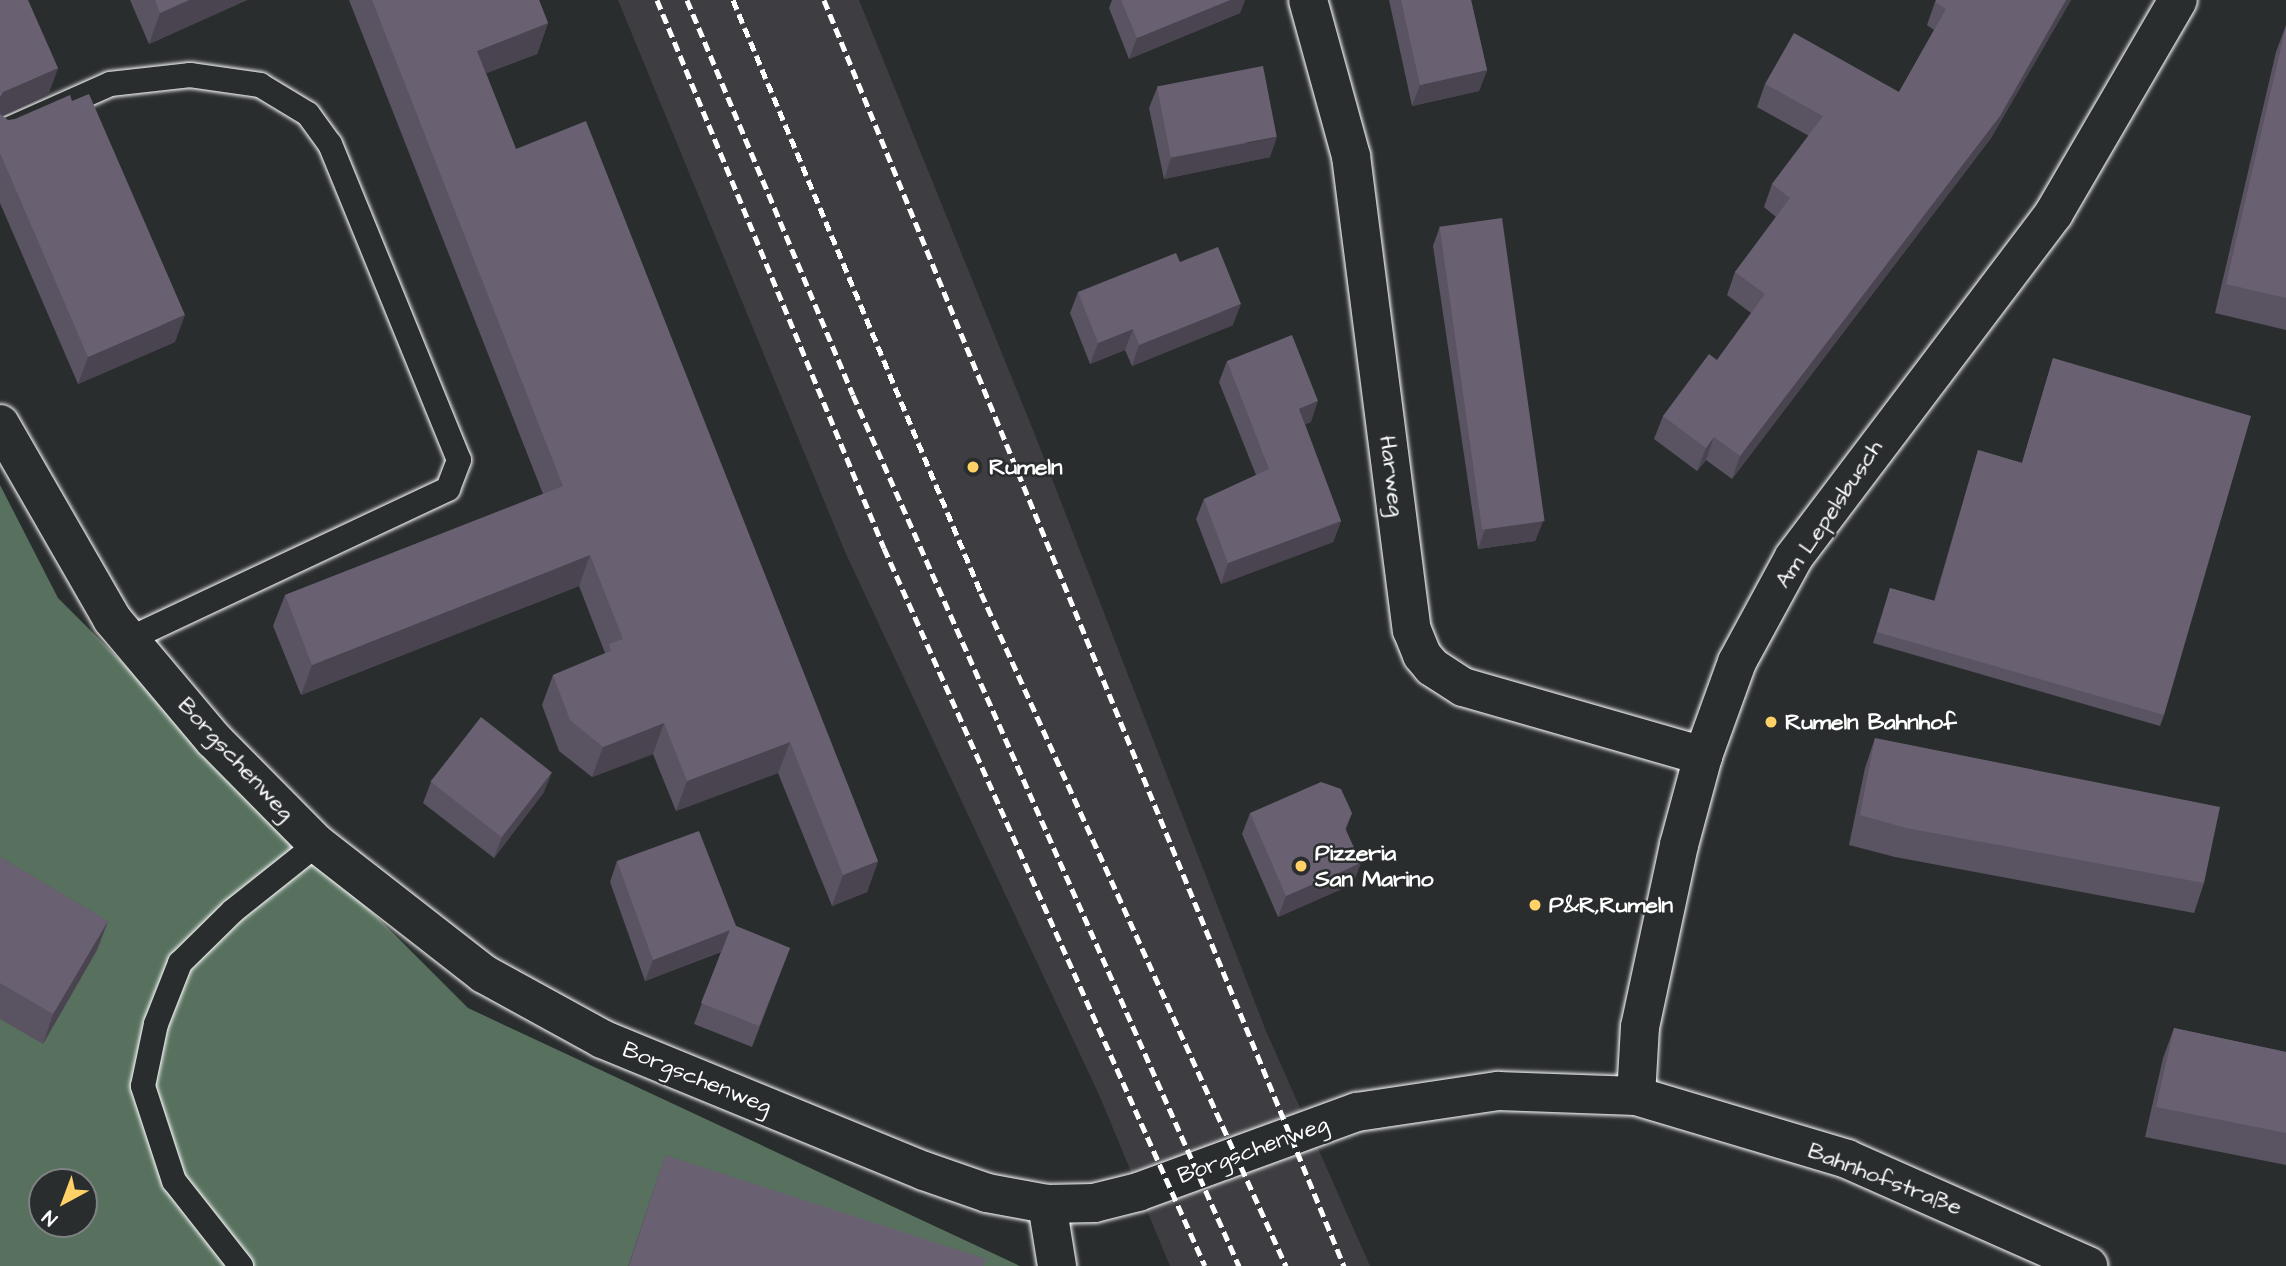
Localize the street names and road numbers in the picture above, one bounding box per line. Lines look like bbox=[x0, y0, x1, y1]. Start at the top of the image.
street label: Harweg bbox=[1373, 434, 1411, 518]
street label: Am Lepelsbusch bbox=[1769, 435, 1889, 593]
street label: Borgschenweg bbox=[172, 692, 300, 826]
street label: Borgschenweg bbox=[619, 1036, 775, 1120]
street label: Borgschenweg bbox=[1174, 1110, 1332, 1190]
street label: Bahnhofstraße bbox=[1804, 1137, 1966, 1221]

